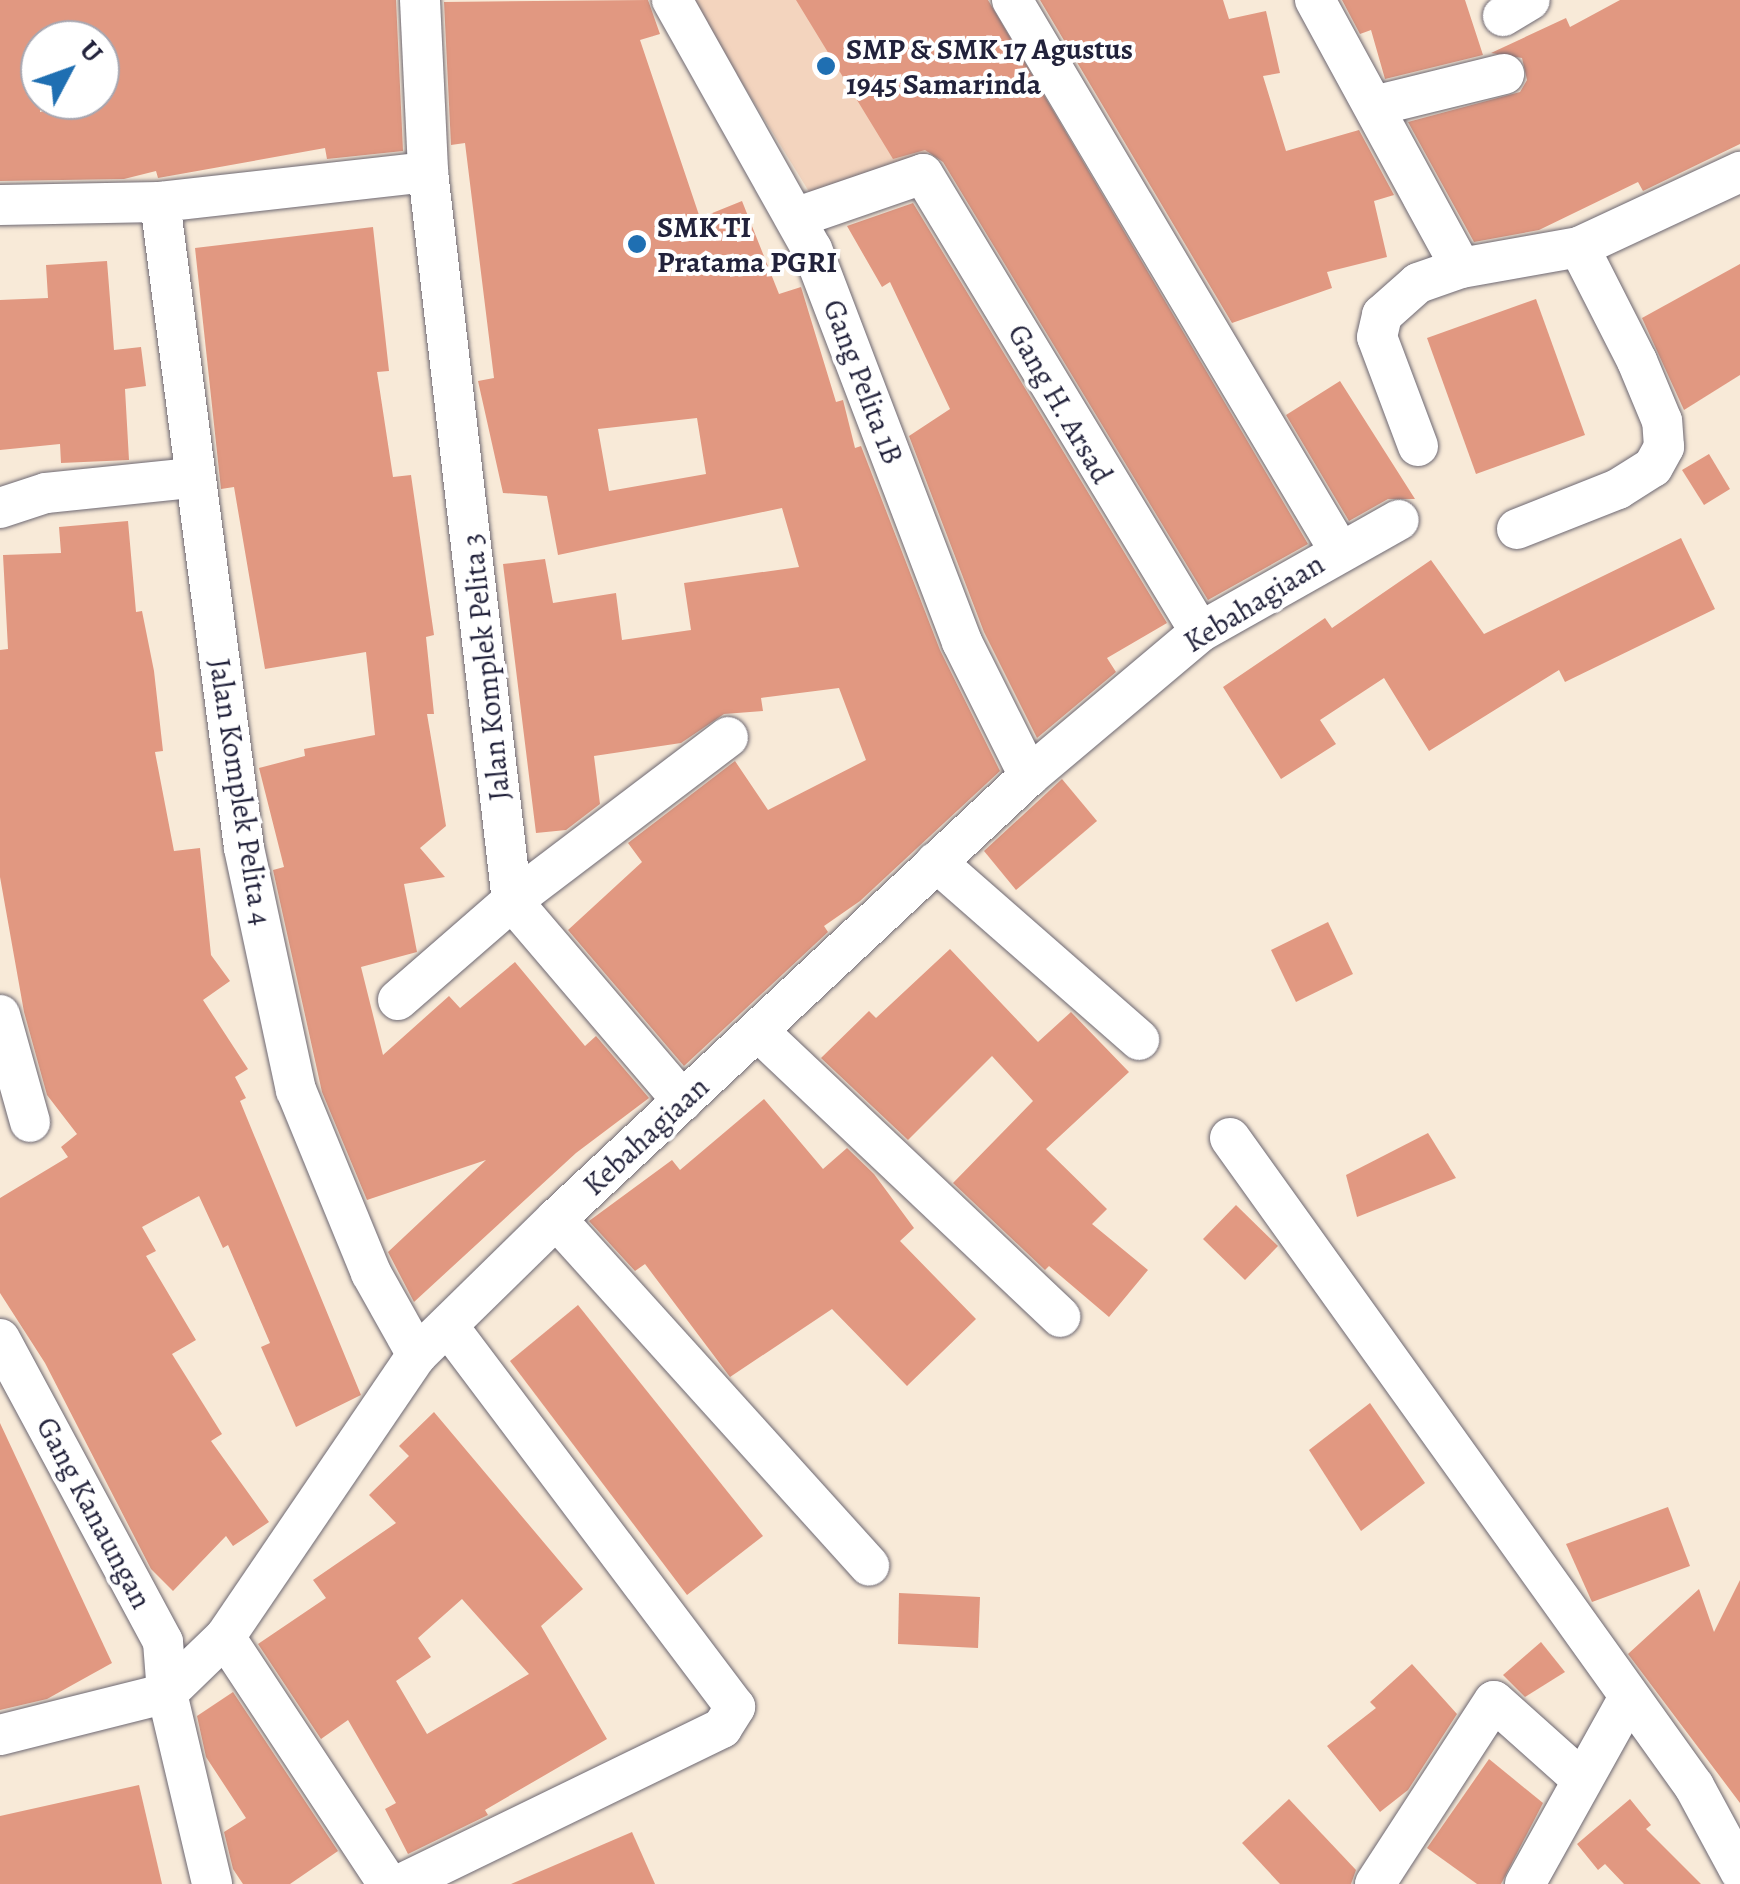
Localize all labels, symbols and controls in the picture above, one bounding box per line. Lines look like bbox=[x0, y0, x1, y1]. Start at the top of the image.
north arrow bbox=[20, 20, 120, 120]
place label: SMP & SMK 17 Agustus 1945 Samarinda bbox=[846, 31, 1133, 102]
text: U bbox=[71, 32, 112, 71]
marker: SMP & SMK 17 Agustus 1945 Samarinda bbox=[815, 55, 837, 77]
place label: SMK TI Pratama PGRI bbox=[657, 209, 837, 280]
marker: SMK TI Pratama PGRI bbox=[626, 233, 648, 255]
street label: Gang Pelita 1B bbox=[815, 295, 911, 469]
street label: Gang H. Arsad bbox=[1000, 318, 1120, 490]
street label: Jalan Komplek Pelita 3 bbox=[454, 532, 518, 802]
street label: Kebahagiaan bbox=[1177, 546, 1331, 660]
street label: Jalan Komplek Pelita 4 bbox=[201, 656, 279, 928]
street label: Kebahagiaan bbox=[576, 1069, 716, 1203]
street label: Gang Kanaungan bbox=[28, 1411, 160, 1615]

